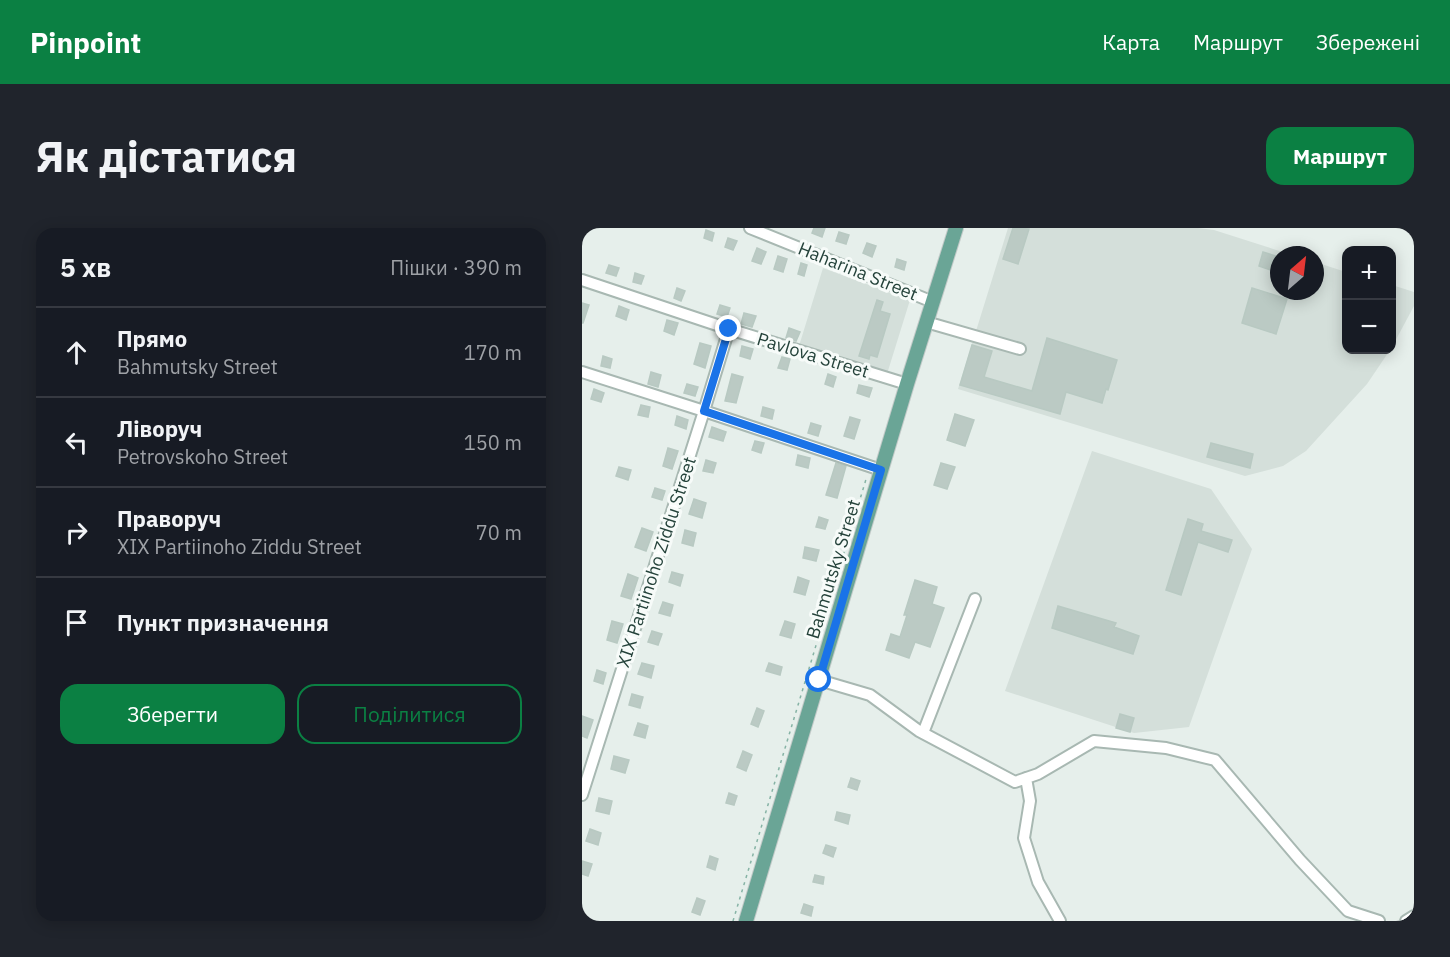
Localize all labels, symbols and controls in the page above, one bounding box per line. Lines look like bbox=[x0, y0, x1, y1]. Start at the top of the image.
text: Pinpoint bbox=[30, 24, 141, 61]
text: Карта bbox=[1102, 28, 1160, 56]
text: Маршрут bbox=[1193, 28, 1283, 56]
text: Збережені bbox=[1316, 28, 1420, 56]
button: Маршрут bbox=[1266, 127, 1414, 185]
text: Як дістатися bbox=[36, 129, 297, 184]
street label: Haharina Street bbox=[795, 237, 921, 305]
north arrow bbox=[1270, 246, 1324, 300]
map controls bbox=[1342, 246, 1396, 354]
button: + bbox=[1342, 246, 1396, 300]
text: 5 хв bbox=[60, 250, 111, 284]
text: Пішки · 390 m bbox=[390, 254, 522, 281]
button: − bbox=[1342, 300, 1396, 354]
route end bbox=[715, 315, 741, 341]
text: Прямо bbox=[117, 324, 187, 353]
street label: Pavlova Street bbox=[754, 327, 872, 383]
icon: ahead bbox=[60, 336, 93, 369]
text: 170 m bbox=[464, 339, 522, 366]
text: Bahmutsky Street bbox=[117, 353, 278, 380]
text: Ліворуч bbox=[117, 414, 202, 443]
icon: left bbox=[60, 426, 93, 459]
text: 150 m bbox=[464, 429, 522, 456]
text: Petrovskoho Street bbox=[117, 443, 288, 470]
street label: XIX Partiinoho Ziddu Street bbox=[611, 454, 701, 670]
street label: Bahmutsky Street bbox=[801, 496, 865, 642]
text: Праворуч bbox=[117, 504, 221, 533]
icon: right bbox=[60, 516, 93, 549]
text: 70 m bbox=[476, 519, 522, 546]
text: XIX Partiinoho Ziddu Street bbox=[117, 533, 362, 560]
icon: arrive bbox=[60, 606, 93, 639]
text: Пункт призначення bbox=[117, 608, 329, 637]
route start bbox=[805, 666, 831, 692]
button: Зберегти bbox=[60, 684, 285, 744]
button: Поділитися bbox=[297, 684, 522, 744]

